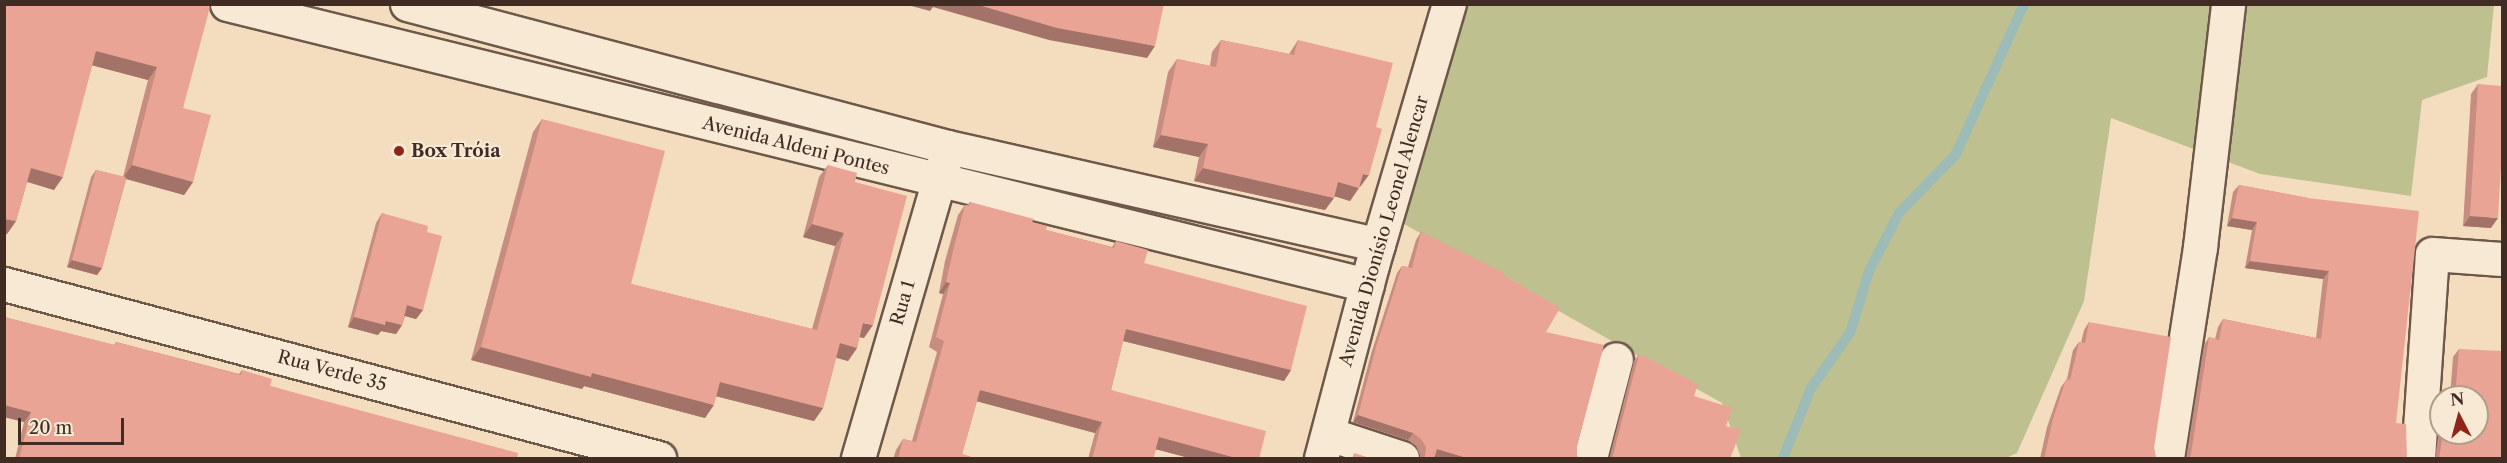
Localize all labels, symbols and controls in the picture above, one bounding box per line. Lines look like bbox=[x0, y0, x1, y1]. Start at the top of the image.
street label: Avenida Dionísio Leonel Alencar bbox=[1335, 93, 1433, 369]
street label: Avenida Aldeni Pontes bbox=[700, 112, 892, 180]
place label: Box Tróia bbox=[411, 140, 501, 162]
marker: Box Tróia bbox=[392, 144, 406, 158]
street label: Rua 1 bbox=[886, 278, 920, 328]
street label: Rua Verde 35 bbox=[275, 346, 389, 396]
north arrow bbox=[2429, 385, 2489, 445]
text: N bbox=[2449, 388, 2465, 410]
scale bar bbox=[21, 406, 128, 444]
text: 20 m bbox=[29, 417, 72, 439]

